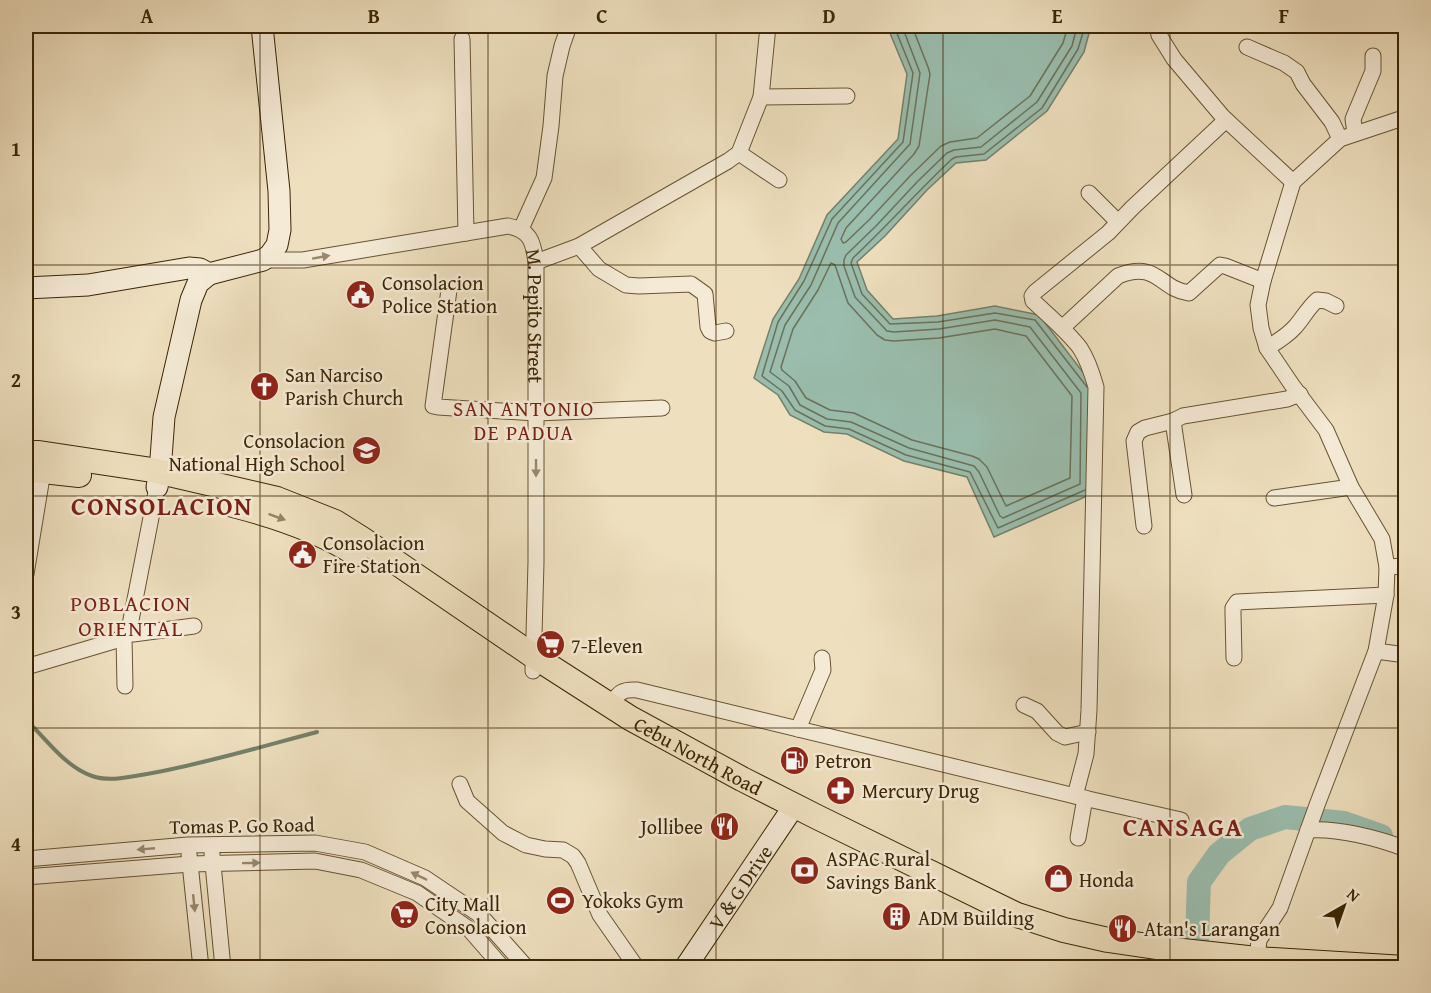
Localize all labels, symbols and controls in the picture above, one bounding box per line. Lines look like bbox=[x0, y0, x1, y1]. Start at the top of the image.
text: A bbox=[141, 1, 154, 30]
text: B bbox=[368, 1, 380, 30]
text: C bbox=[596, 1, 608, 30]
text: D bbox=[822, 1, 836, 30]
text: E bbox=[1052, 1, 1063, 30]
text: F bbox=[1279, 1, 1289, 30]
text: 1 bbox=[11, 134, 21, 163]
street label: M. Pepito Street bbox=[520, 246, 551, 383]
one-way arrow bbox=[312, 253, 331, 262]
place label: Consolacion Police Station bbox=[382, 268, 497, 320]
public building icon: Consolacion Police Station bbox=[345, 278, 377, 310]
place label: San Narciso Parish Church bbox=[285, 360, 403, 412]
text: 2 bbox=[11, 365, 21, 394]
church icon: San Narciso Parish Church bbox=[248, 370, 280, 402]
district label: SAN ANTONIO DE PADUA bbox=[453, 393, 595, 448]
place label: Consolacion National High School bbox=[169, 426, 345, 478]
school or university icon: Consolacion National High School bbox=[350, 435, 382, 467]
one-way arrow bbox=[531, 459, 541, 478]
district label: CONSOLACION bbox=[71, 486, 253, 525]
one-way arrow bbox=[268, 513, 286, 523]
place label: Consolacion Fire Station bbox=[323, 528, 424, 580]
public building icon: Consolacion Fire Station bbox=[286, 538, 318, 570]
district label: POBLACION ORIENTAL bbox=[70, 587, 192, 644]
text: 3 bbox=[11, 597, 21, 626]
supermarket icon: 7-Eleven bbox=[534, 629, 566, 661]
place label: 7-Eleven bbox=[571, 631, 643, 660]
street label: Cebu North Road bbox=[629, 709, 768, 802]
fuel station icon: Petron bbox=[778, 744, 810, 776]
place label: Petron bbox=[815, 746, 872, 775]
pharmacy icon: Mercury Drug bbox=[825, 774, 857, 806]
place label: Mercury Drug bbox=[862, 776, 979, 805]
district label: CANSAGA bbox=[1123, 807, 1243, 846]
street label: Tomas P. Go Road bbox=[169, 809, 315, 841]
restaurant icon: Jollibee bbox=[708, 810, 740, 842]
place label: Jollibee bbox=[638, 812, 703, 841]
text: 4 bbox=[11, 829, 21, 858]
street label: V & G Drive bbox=[701, 839, 779, 935]
one-way arrow bbox=[137, 844, 156, 854]
place label: ASPAC Rural Savings Bank bbox=[826, 844, 937, 896]
bank icon: ASPAC Rural Savings Bank bbox=[789, 854, 821, 886]
one-way arrow bbox=[242, 858, 261, 868]
shop icon: Honda bbox=[1042, 863, 1074, 895]
place label: Honda bbox=[1079, 865, 1134, 894]
one-way arrow bbox=[411, 871, 428, 881]
north arrow bbox=[1314, 876, 1374, 936]
text: N bbox=[1342, 882, 1366, 907]
sports icon: Yokoks Gym bbox=[545, 884, 577, 916]
place label: Yokoks Gym bbox=[582, 886, 684, 915]
place label: City Mall Consolacion bbox=[425, 889, 526, 941]
one-way arrow bbox=[189, 894, 199, 913]
supermarket icon: City Mall Consolacion bbox=[388, 898, 420, 930]
building icon: ADM Building bbox=[881, 901, 913, 933]
place label: ADM Building bbox=[918, 903, 1034, 932]
restaurant icon: Atan's Larangan bbox=[1107, 912, 1139, 944]
place label: Atan's Larangan bbox=[1144, 914, 1280, 943]

